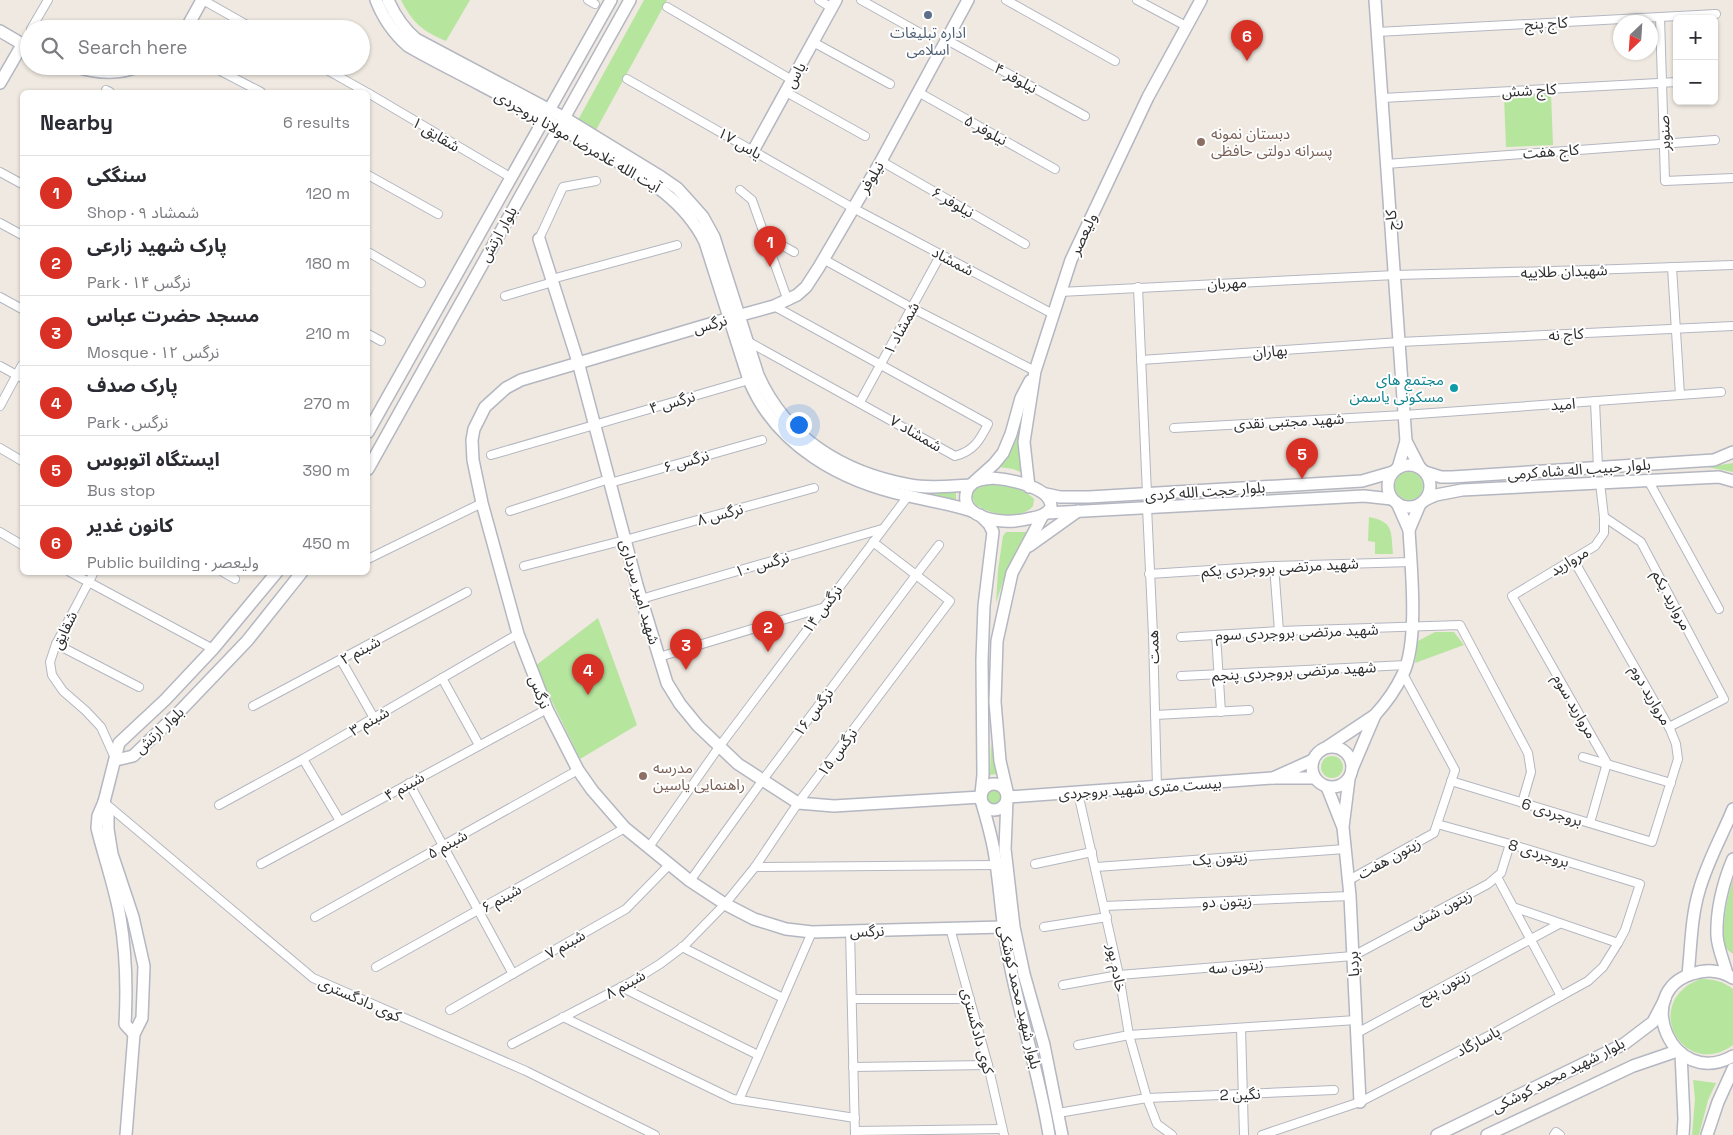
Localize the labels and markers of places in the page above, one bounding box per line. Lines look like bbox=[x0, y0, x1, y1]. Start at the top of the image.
marker: اداره تبلیغات اسلامی bbox=[922, 9, 934, 21]
pin: 6 bbox=[1231, 20, 1263, 61]
place label: اداره تبلیغات اسلامی bbox=[890, 23, 966, 59]
place label: دبستان نمونه پسرانه دولتی حافظی bbox=[1211, 124, 1332, 161]
marker: دبستان نمونه پسرانه دولتی حافظی bbox=[1195, 136, 1207, 148]
pin: 1 bbox=[754, 226, 786, 267]
place label: مجتمع های مسکونی یاسمن bbox=[1350, 370, 1444, 406]
marker: مجتمع های مسکونی یاسمن bbox=[1448, 382, 1460, 394]
pin: 5 bbox=[1286, 438, 1318, 479]
pin: 2 bbox=[752, 611, 784, 652]
pin: 3 bbox=[670, 629, 702, 670]
pin: 4 bbox=[572, 654, 604, 695]
place label: مدرسه راهنمایی یاسین bbox=[653, 758, 745, 794]
marker: مدرسه راهنمایی یاسین bbox=[637, 770, 649, 782]

